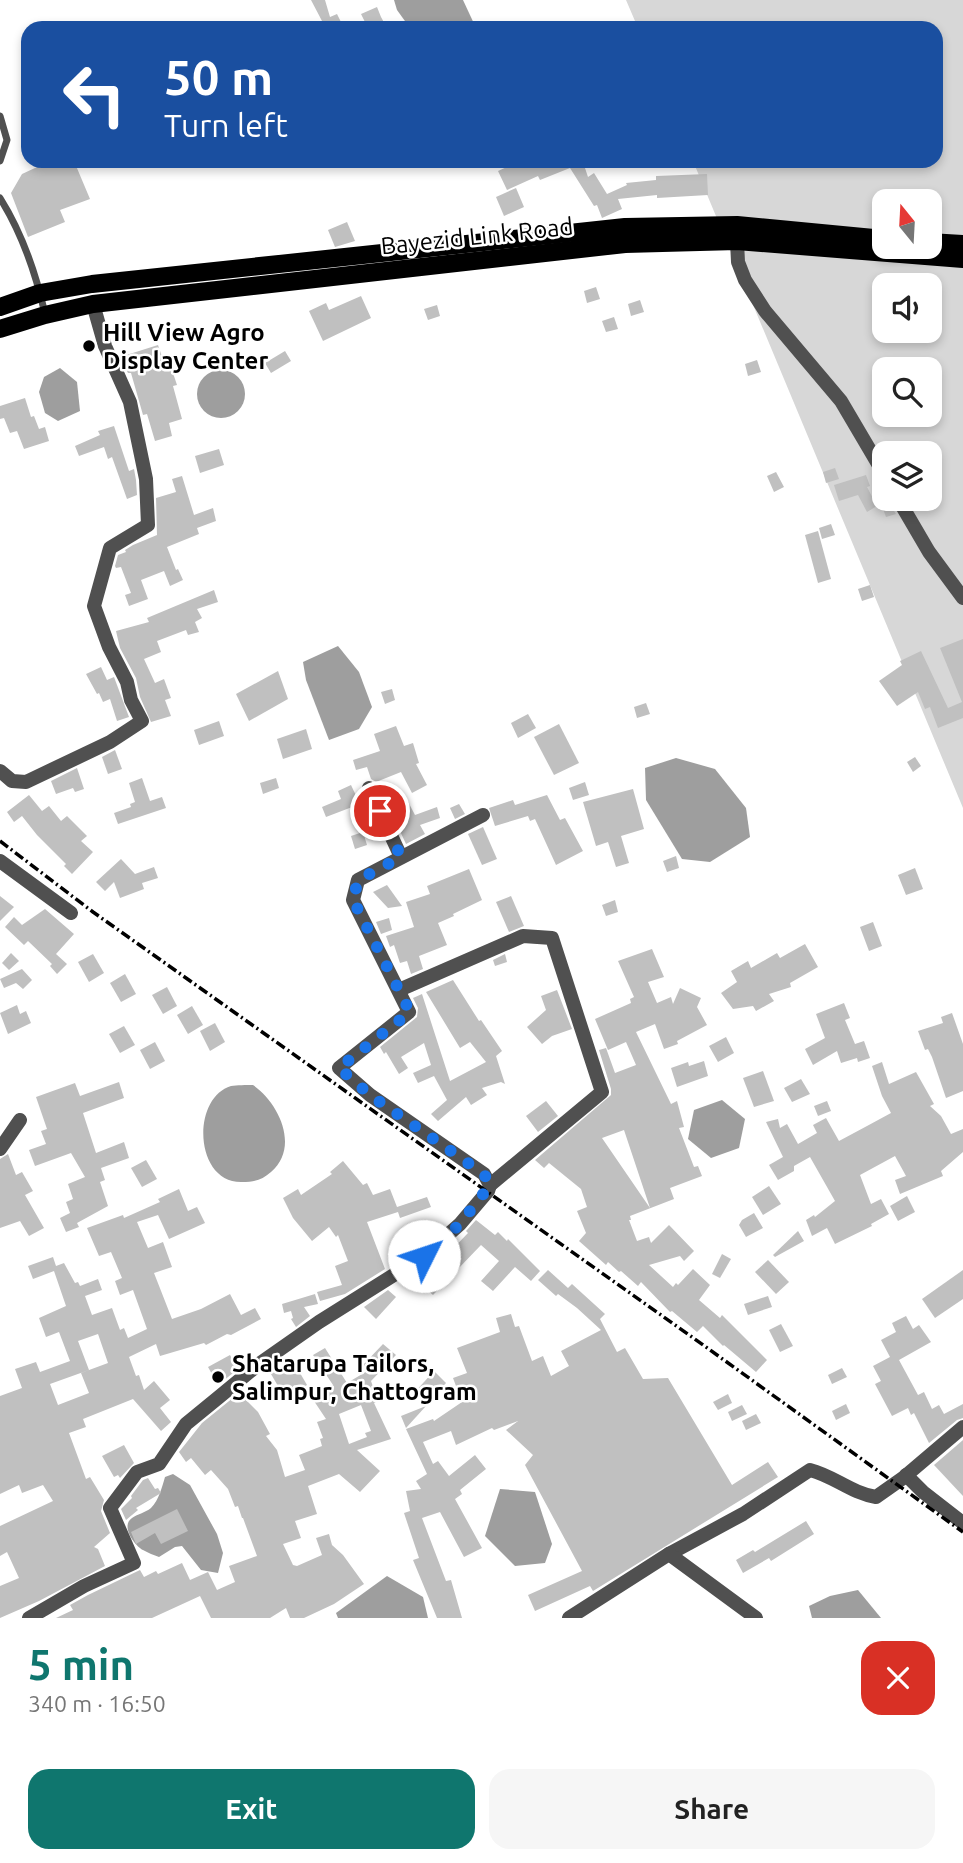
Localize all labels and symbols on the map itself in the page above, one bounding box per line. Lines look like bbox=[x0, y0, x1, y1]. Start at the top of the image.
north arrow bbox=[872, 189, 942, 259]
street label: Bayezid Link Road bbox=[379, 212, 575, 260]
place label: Hill View Agro Display Center bbox=[103, 319, 268, 374]
marker: Hill View Agro Display Center bbox=[81, 338, 97, 354]
pin bbox=[350, 781, 410, 841]
position arrow bbox=[387, 1219, 461, 1293]
place label: Shatarupa Tailors, Salimpur, Chattogram bbox=[232, 1350, 477, 1405]
marker: Shatarupa Tailors, Salimpur, Chattogram bbox=[210, 1369, 226, 1385]

